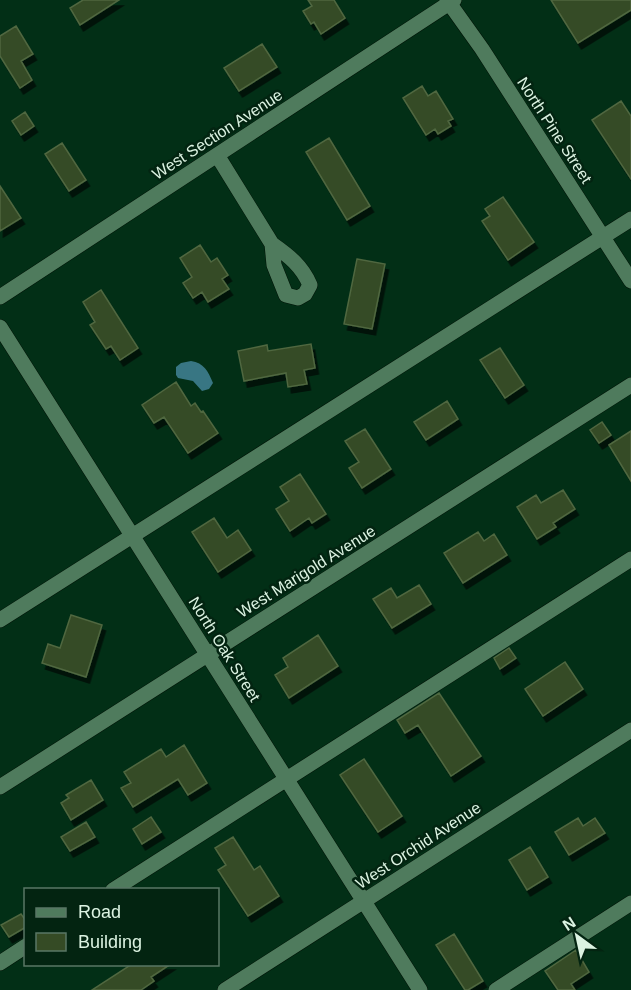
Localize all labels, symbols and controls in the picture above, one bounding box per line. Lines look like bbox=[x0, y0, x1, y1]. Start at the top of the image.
street label: North Pine Street bbox=[514, 74, 595, 187]
street label: West Section Avenue bbox=[149, 86, 286, 183]
street label: West Marigold Avenue bbox=[234, 522, 378, 621]
street label: North Oak Street bbox=[186, 594, 264, 705]
street label: West Orchid Avenue bbox=[353, 799, 484, 892]
legend bbox=[24, 888, 219, 966]
text: Road bbox=[78, 902, 121, 922]
north arrow bbox=[547, 906, 607, 966]
text: N bbox=[560, 914, 579, 934]
text: Building bbox=[78, 932, 142, 952]

